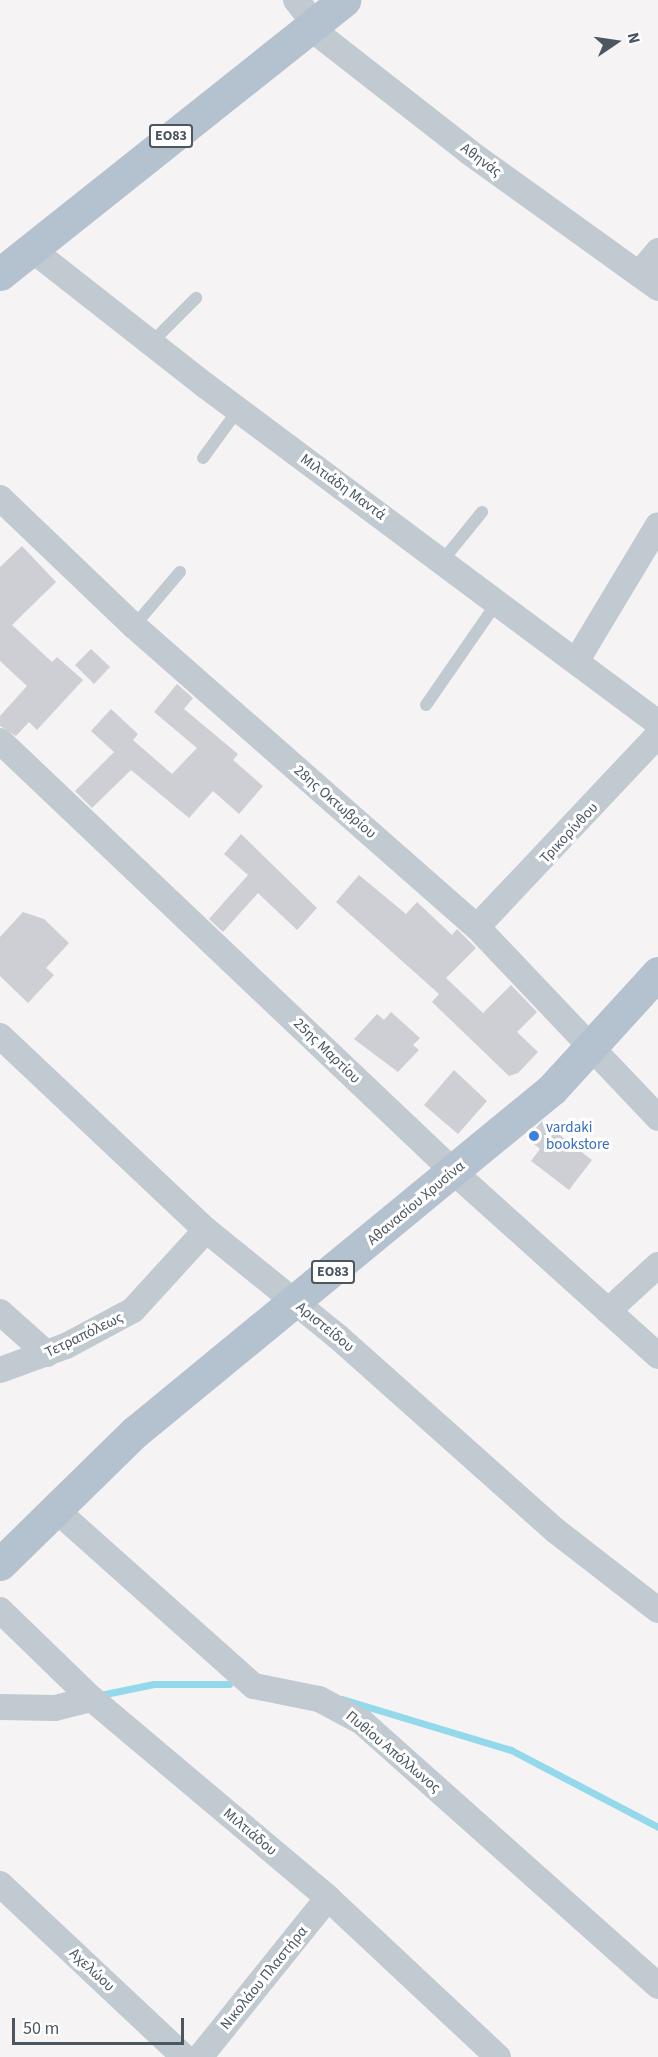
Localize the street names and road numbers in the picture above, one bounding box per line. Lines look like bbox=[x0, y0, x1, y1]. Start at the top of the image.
road number: ΕΟ83 bbox=[148, 125, 194, 147]
street label: Αθηνάς bbox=[457, 139, 505, 181]
street label: Μιλτιάδη Μαντά bbox=[297, 450, 389, 524]
street label: 28ης Οκτωβρίου bbox=[290, 761, 380, 843]
street label: Τρικορίνθου bbox=[536, 799, 602, 867]
street label: 25ης Μαρτίου bbox=[290, 1015, 364, 1087]
street label: Αθανασίου Χρυσίνα bbox=[364, 1157, 468, 1249]
road number: ΕΟ83 bbox=[310, 1261, 356, 1283]
street label: Αριστείδου bbox=[292, 1298, 358, 1356]
street label: Τετραπόλεως bbox=[42, 1308, 126, 1362]
street label: Πυθίου Απόλλωνος bbox=[342, 1707, 444, 1797]
street label: Μιλτιάδου bbox=[220, 1804, 280, 1860]
street label: Νικολάου Πλαστήρα bbox=[217, 1922, 311, 2034]
street label: Αχελώου bbox=[66, 1945, 118, 1995]

